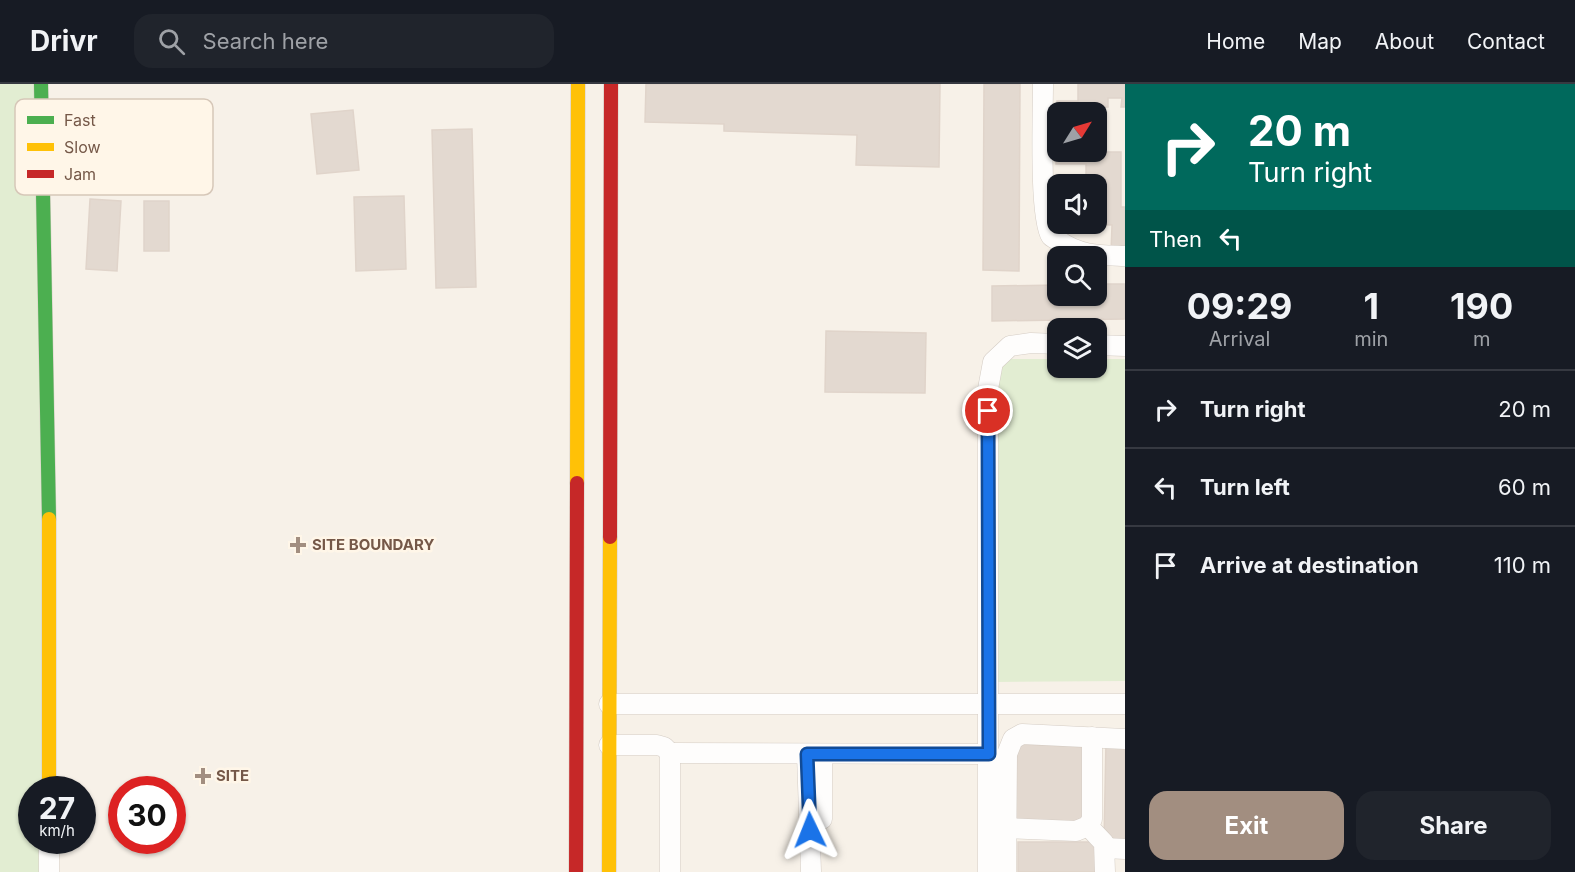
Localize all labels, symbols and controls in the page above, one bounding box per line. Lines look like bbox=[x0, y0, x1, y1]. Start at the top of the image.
search box bbox=[134, 14, 554, 68]
text: Drivr bbox=[30, 24, 98, 58]
icon: search bbox=[155, 25, 188, 58]
text: Search here bbox=[203, 28, 328, 54]
text: Home bbox=[1206, 29, 1265, 54]
text: Map bbox=[1298, 29, 1342, 54]
text: About bbox=[1375, 29, 1434, 54]
text: Contact bbox=[1467, 29, 1545, 54]
legend bbox=[15, 99, 213, 195]
north arrow bbox=[1047, 102, 1107, 162]
map controls bbox=[1047, 102, 1107, 378]
text: 20 m bbox=[1248, 105, 1351, 156]
icon: right bbox=[1149, 108, 1227, 186]
text: Fast bbox=[64, 110, 96, 130]
text: Slow bbox=[64, 137, 101, 157]
text: Turn right bbox=[1248, 156, 1372, 189]
text: Jam bbox=[64, 164, 96, 184]
button: sound bbox=[1047, 174, 1107, 234]
icon: left bbox=[1214, 222, 1247, 255]
text: Then bbox=[1149, 226, 1202, 252]
button: search bbox=[1047, 246, 1107, 306]
text: 09:29 bbox=[1187, 284, 1292, 328]
text: 1 bbox=[1364, 284, 1379, 328]
text: 190 bbox=[1450, 284, 1513, 328]
button: layers bbox=[1047, 318, 1107, 378]
text: Arrival bbox=[1209, 327, 1270, 351]
text: min bbox=[1354, 327, 1388, 351]
text: m bbox=[1473, 327, 1490, 351]
pin bbox=[962, 385, 1013, 436]
icon: right bbox=[1149, 393, 1182, 426]
icon: arrive bbox=[971, 394, 1004, 427]
text: Turn right bbox=[1200, 396, 1306, 422]
text: 20 m bbox=[1498, 396, 1551, 422]
icon: left bbox=[1149, 471, 1182, 504]
text: Turn left bbox=[1200, 474, 1290, 500]
text: 60 m bbox=[1498, 474, 1551, 500]
place label: SITE BOUNDARY bbox=[312, 535, 434, 554]
marker: SITE BOUNDARY bbox=[289, 536, 307, 554]
icon: arrive bbox=[1149, 549, 1182, 582]
text: Arrive at destination bbox=[1200, 552, 1419, 578]
text: 110 m bbox=[1494, 552, 1551, 578]
place label: SITE bbox=[216, 766, 249, 785]
marker: SITE bbox=[194, 767, 212, 785]
speed limit sign: 30 bbox=[108, 776, 186, 854]
text: 27 bbox=[39, 790, 75, 826]
button: Exit bbox=[1149, 791, 1344, 860]
button: Share bbox=[1356, 791, 1551, 860]
position arrow bbox=[778, 798, 842, 862]
text: km/h bbox=[39, 821, 75, 840]

